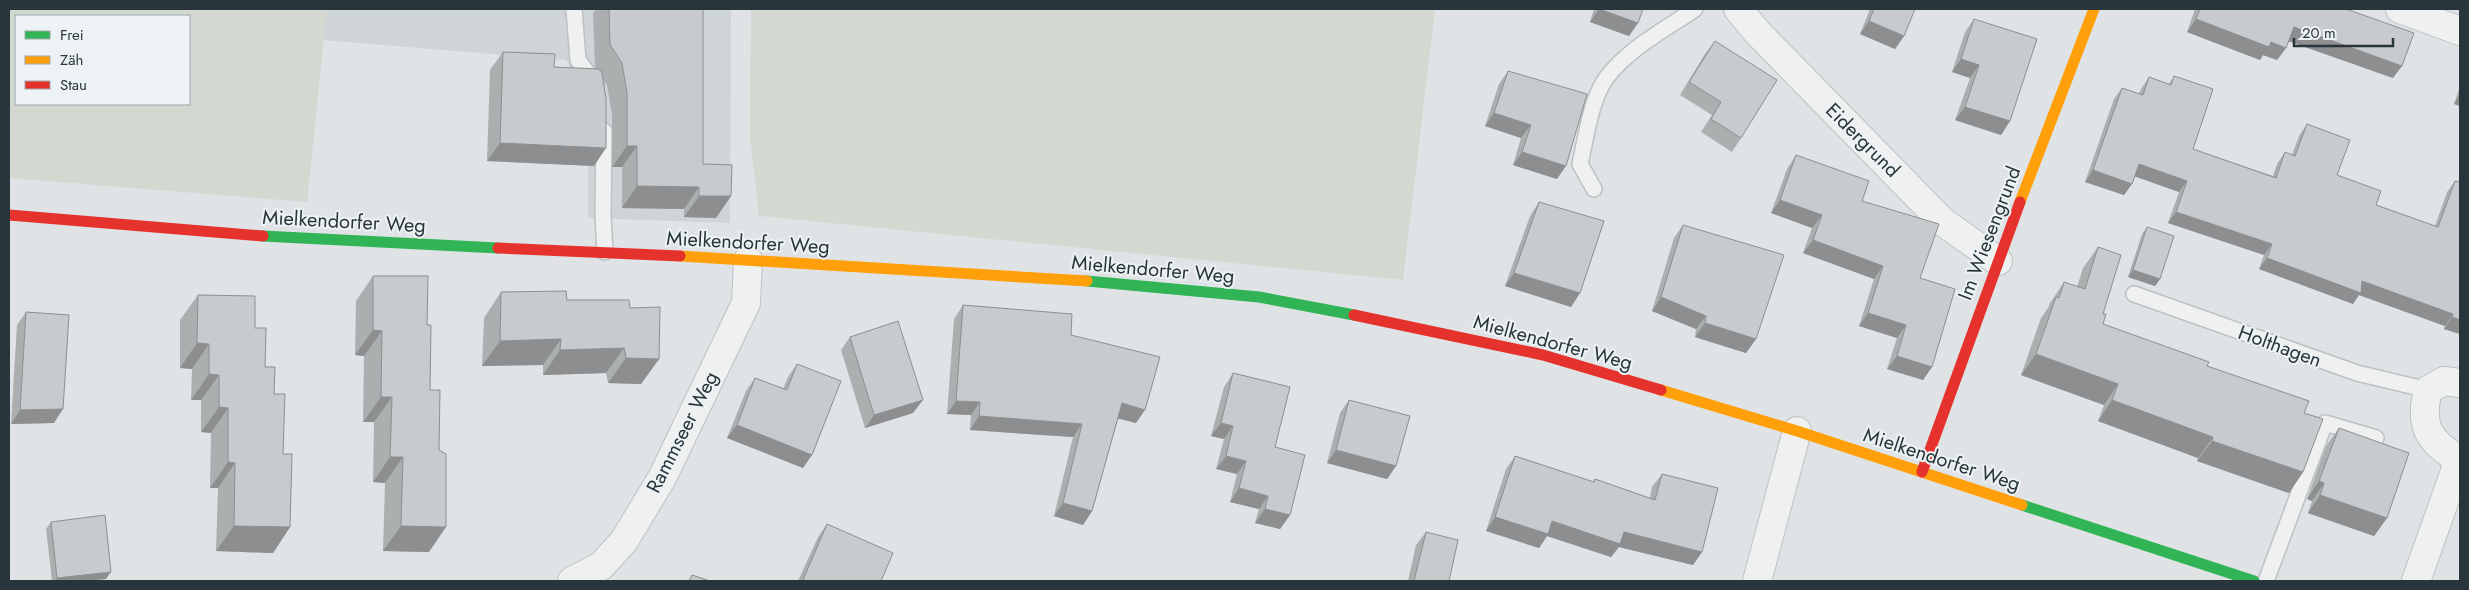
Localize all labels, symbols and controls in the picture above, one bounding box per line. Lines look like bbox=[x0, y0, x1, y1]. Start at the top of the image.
legend bbox=[15, 15, 190, 105]
scale bar bbox=[2294, 15, 2393, 47]
text: 20 m bbox=[2302, 22, 2336, 44]
text: Frei bbox=[60, 24, 84, 46]
text: Zäh bbox=[60, 49, 83, 71]
text: Stau bbox=[60, 74, 87, 96]
street label: Eidergrund bbox=[1819, 96, 1907, 184]
street label: Im Wiesengrund bbox=[1951, 162, 2028, 304]
street label: Mielkendorfer Weg bbox=[262, 203, 426, 240]
street label: Mielkendorfer Weg bbox=[666, 224, 830, 261]
street label: Mielkendorfer Weg bbox=[1070, 248, 1236, 291]
street label: Mielkendorfer Weg bbox=[1470, 307, 1636, 378]
street label: Holthagen bbox=[2234, 318, 2326, 375]
street label: Rammseer Weg bbox=[639, 366, 726, 498]
street label: Mielkendorfer Weg bbox=[1860, 420, 2024, 499]

